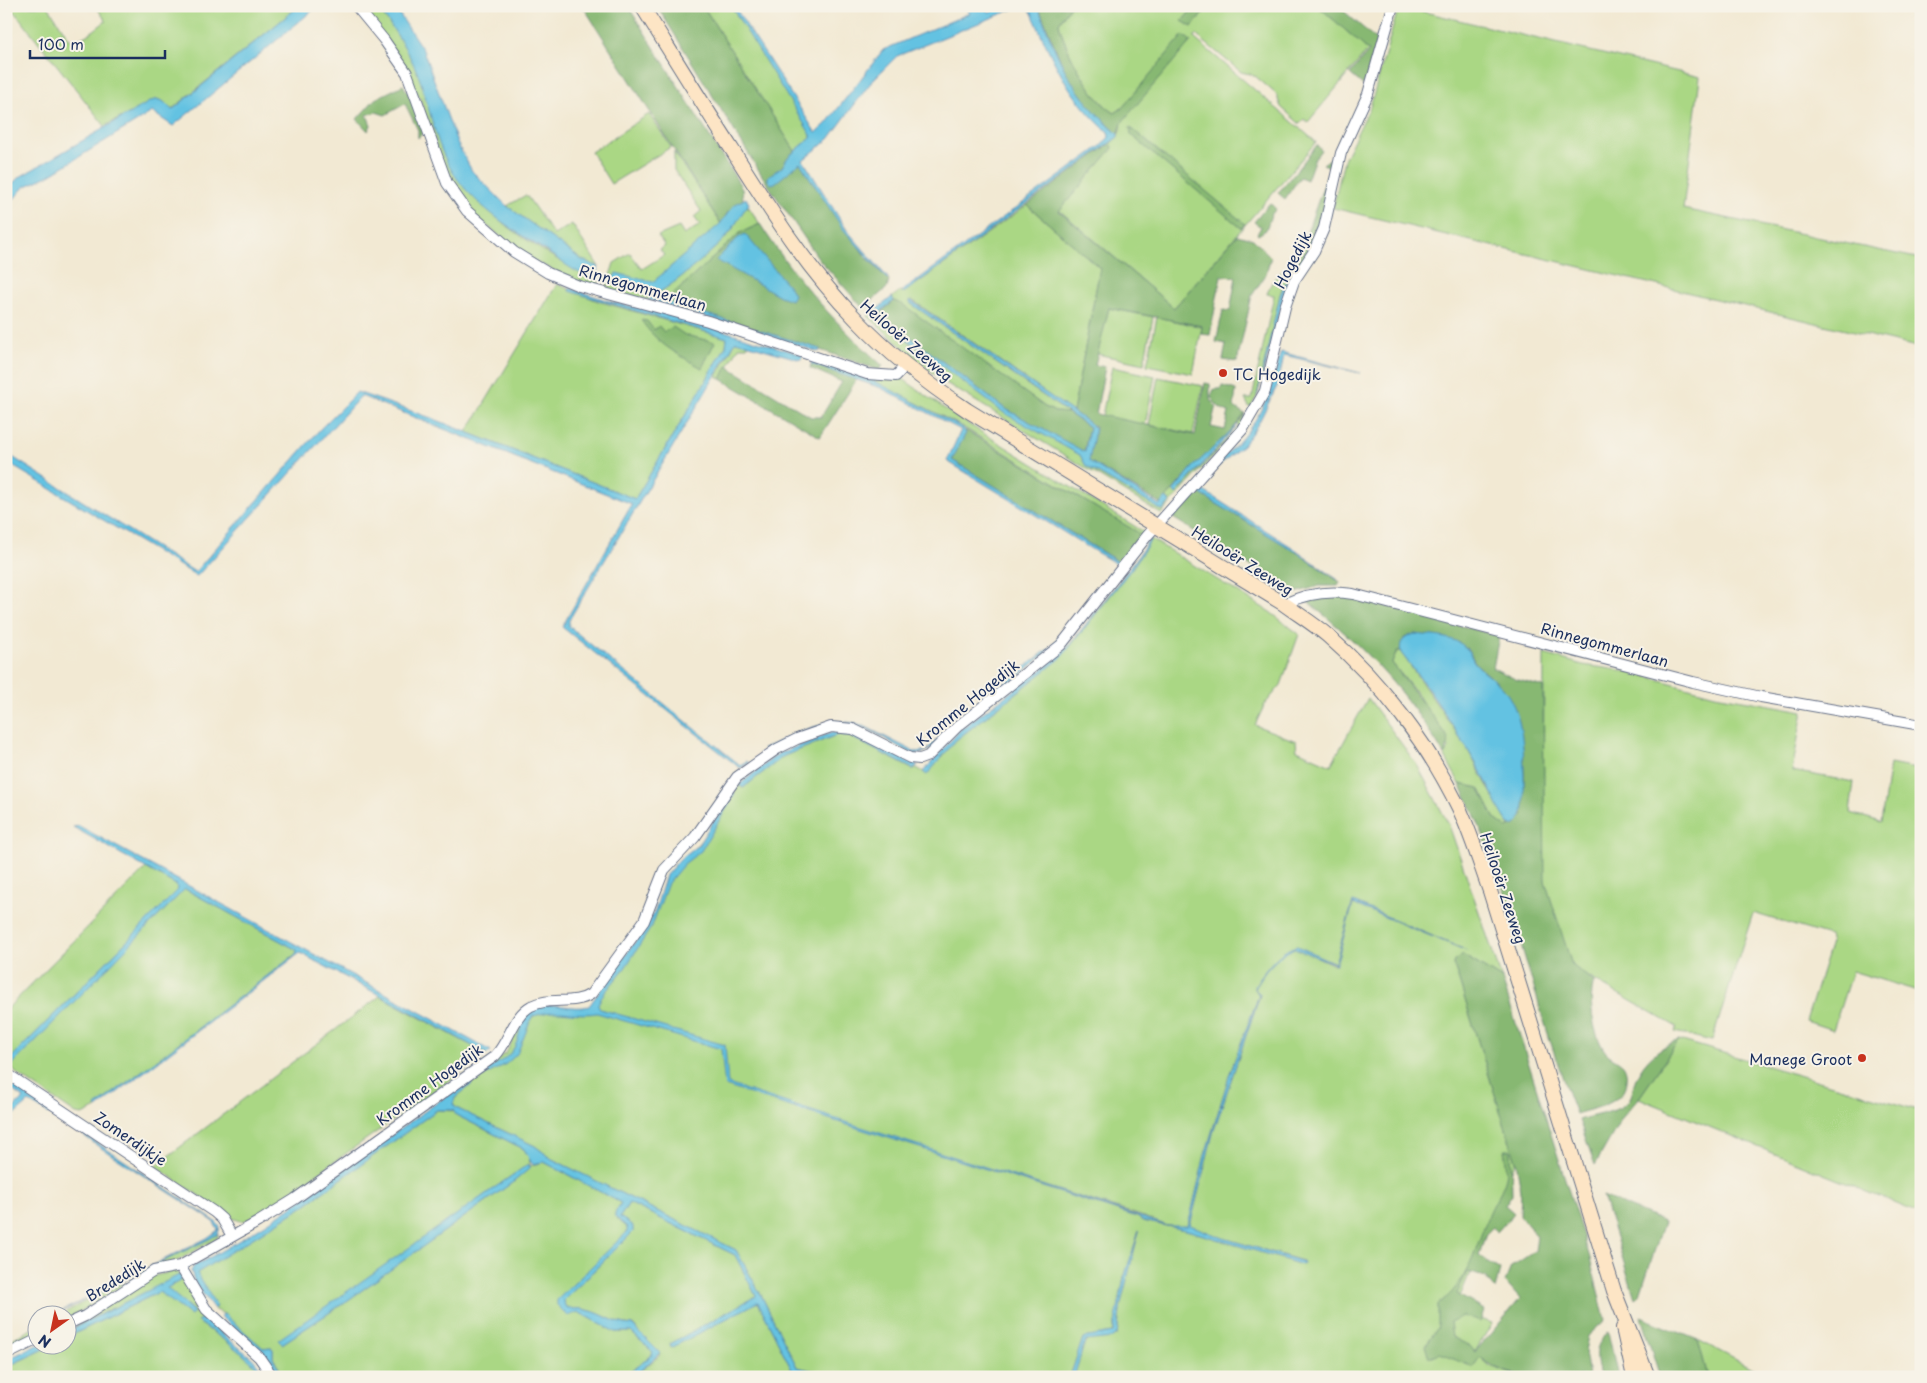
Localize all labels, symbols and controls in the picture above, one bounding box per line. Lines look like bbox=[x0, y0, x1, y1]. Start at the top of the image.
scale bar bbox=[30, 28, 165, 60]
text: 100 m bbox=[38, 32, 84, 55]
street label: Hogedijk bbox=[1268, 226, 1316, 292]
street label: Rinnegommerlaan bbox=[577, 258, 709, 316]
street label: Heilooër Zeeweg bbox=[856, 293, 958, 387]
place label: TC Hogedijk bbox=[1233, 362, 1321, 385]
marker: TC Hogedijk bbox=[1217, 367, 1229, 379]
street label: Heilooër Zeeweg bbox=[1188, 519, 1298, 601]
street label: Rinnegommerlaan bbox=[1539, 616, 1671, 672]
street label: Kromme Hogedijk bbox=[911, 653, 1023, 751]
street label: Heilooër Zeeweg bbox=[1475, 829, 1533, 947]
street label: Kromme Hogedijk bbox=[371, 1037, 487, 1131]
place label: Manege Groot bbox=[1749, 1047, 1852, 1070]
marker: Manege Groot bbox=[1856, 1052, 1868, 1064]
street label: Zomerdijkje bbox=[90, 1105, 172, 1171]
street label: Brededijk bbox=[81, 1252, 149, 1306]
north arrow bbox=[28, 1306, 78, 1356]
text: N bbox=[34, 1329, 55, 1353]

